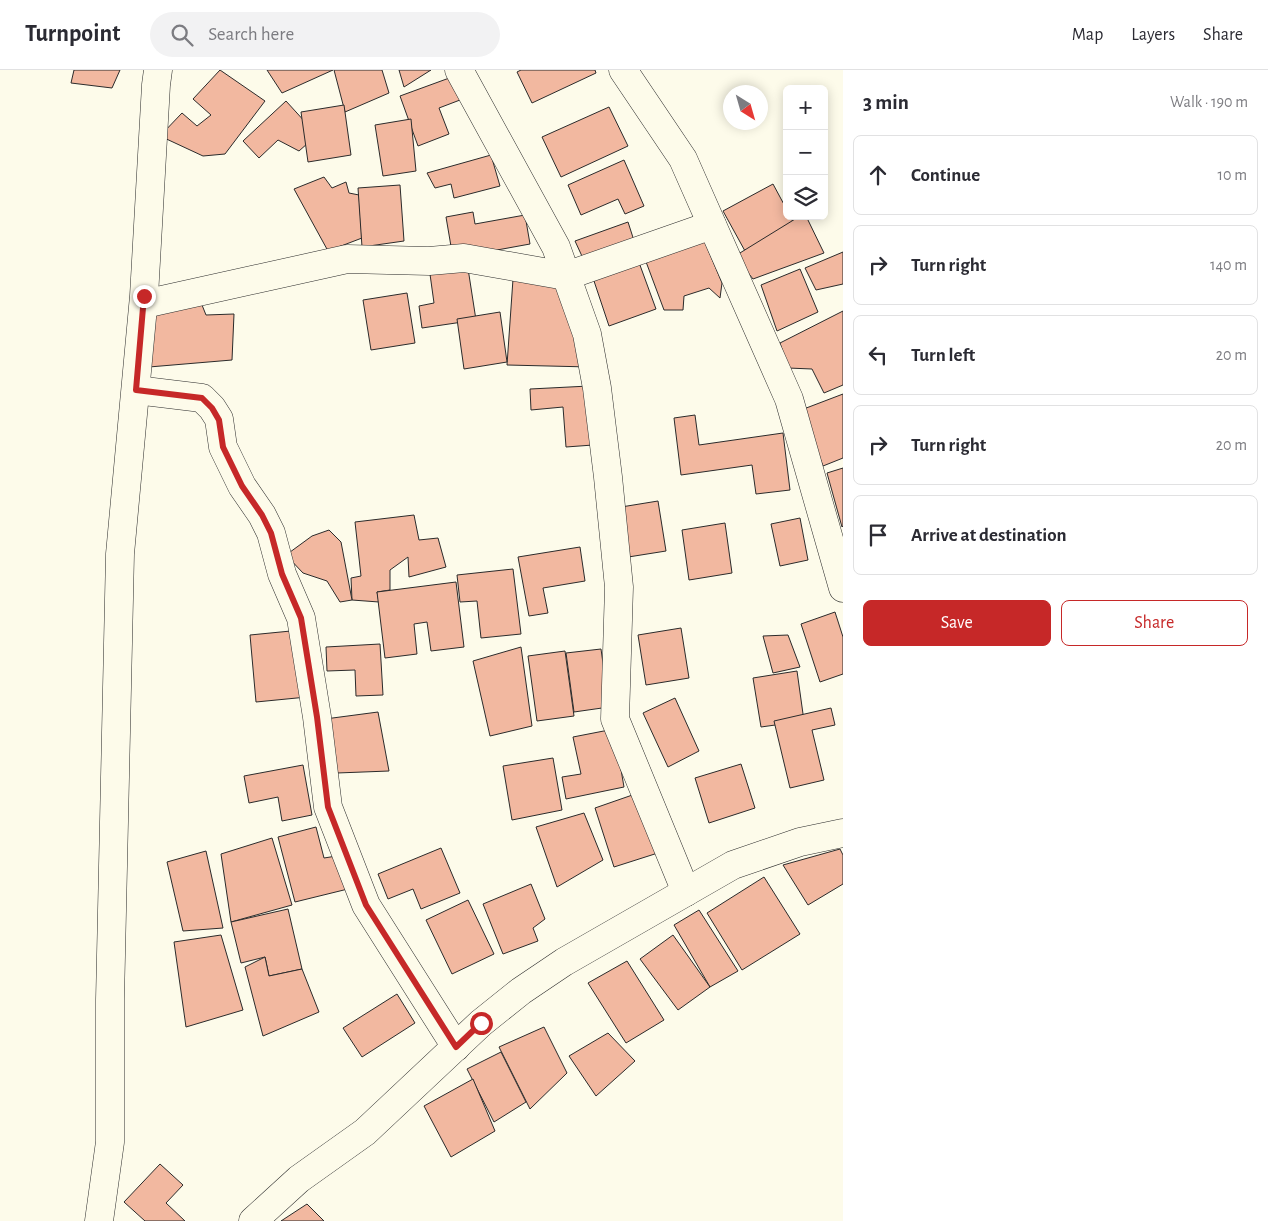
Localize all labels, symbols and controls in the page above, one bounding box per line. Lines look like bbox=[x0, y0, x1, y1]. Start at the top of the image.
search box bbox=[150, 12, 500, 57]
icon: search bbox=[168, 21, 196, 49]
text: Turnpoint bbox=[25, 22, 120, 46]
text: Search here bbox=[208, 25, 294, 44]
text: Map bbox=[1072, 26, 1103, 44]
text: Layers bbox=[1131, 26, 1175, 44]
text: Share bbox=[1203, 26, 1243, 44]
north arrow bbox=[723, 85, 768, 130]
map controls bbox=[783, 85, 828, 220]
button: + bbox=[783, 85, 828, 130]
text: 3 min bbox=[863, 92, 909, 113]
text: Walk · 190 m bbox=[1170, 94, 1248, 110]
button: − bbox=[783, 130, 828, 175]
icon: ahead bbox=[864, 161, 892, 189]
text: Continue bbox=[911, 166, 980, 185]
text: 10 m bbox=[1218, 167, 1247, 183]
button: layers bbox=[783, 175, 828, 220]
icon: right bbox=[864, 251, 892, 279]
text: Turn right bbox=[911, 256, 986, 275]
text: 140 m bbox=[1210, 257, 1247, 273]
route end bbox=[133, 285, 156, 308]
icon: left bbox=[864, 341, 892, 369]
text: Turn left bbox=[911, 346, 975, 365]
text: 20 m bbox=[1216, 347, 1247, 363]
icon: right bbox=[864, 431, 892, 459]
text: Turn right bbox=[911, 436, 986, 455]
text: 20 m bbox=[1216, 437, 1247, 453]
icon: arrive bbox=[864, 521, 892, 549]
text: Arrive at destination bbox=[911, 526, 1067, 545]
button: Save bbox=[863, 600, 1051, 646]
button: Share bbox=[1061, 600, 1248, 646]
route start bbox=[470, 1012, 493, 1035]

